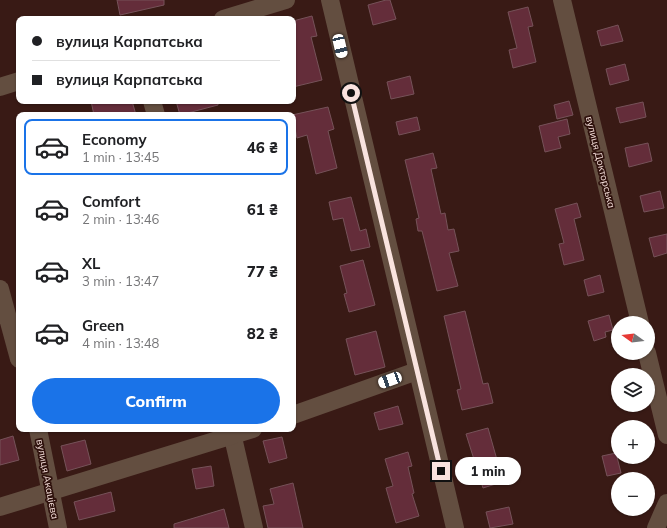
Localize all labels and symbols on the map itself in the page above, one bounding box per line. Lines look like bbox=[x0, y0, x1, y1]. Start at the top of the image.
car bbox=[331, 33, 349, 59]
route start bbox=[342, 84, 360, 102]
street label: вулиця Докторська bbox=[583, 115, 618, 209]
north arrow bbox=[611, 316, 655, 360]
car bbox=[377, 370, 403, 390]
street label: вулиця Акацієва bbox=[33, 438, 62, 520]
callout: 1 min bbox=[455, 457, 521, 485]
route end bbox=[432, 462, 450, 480]

